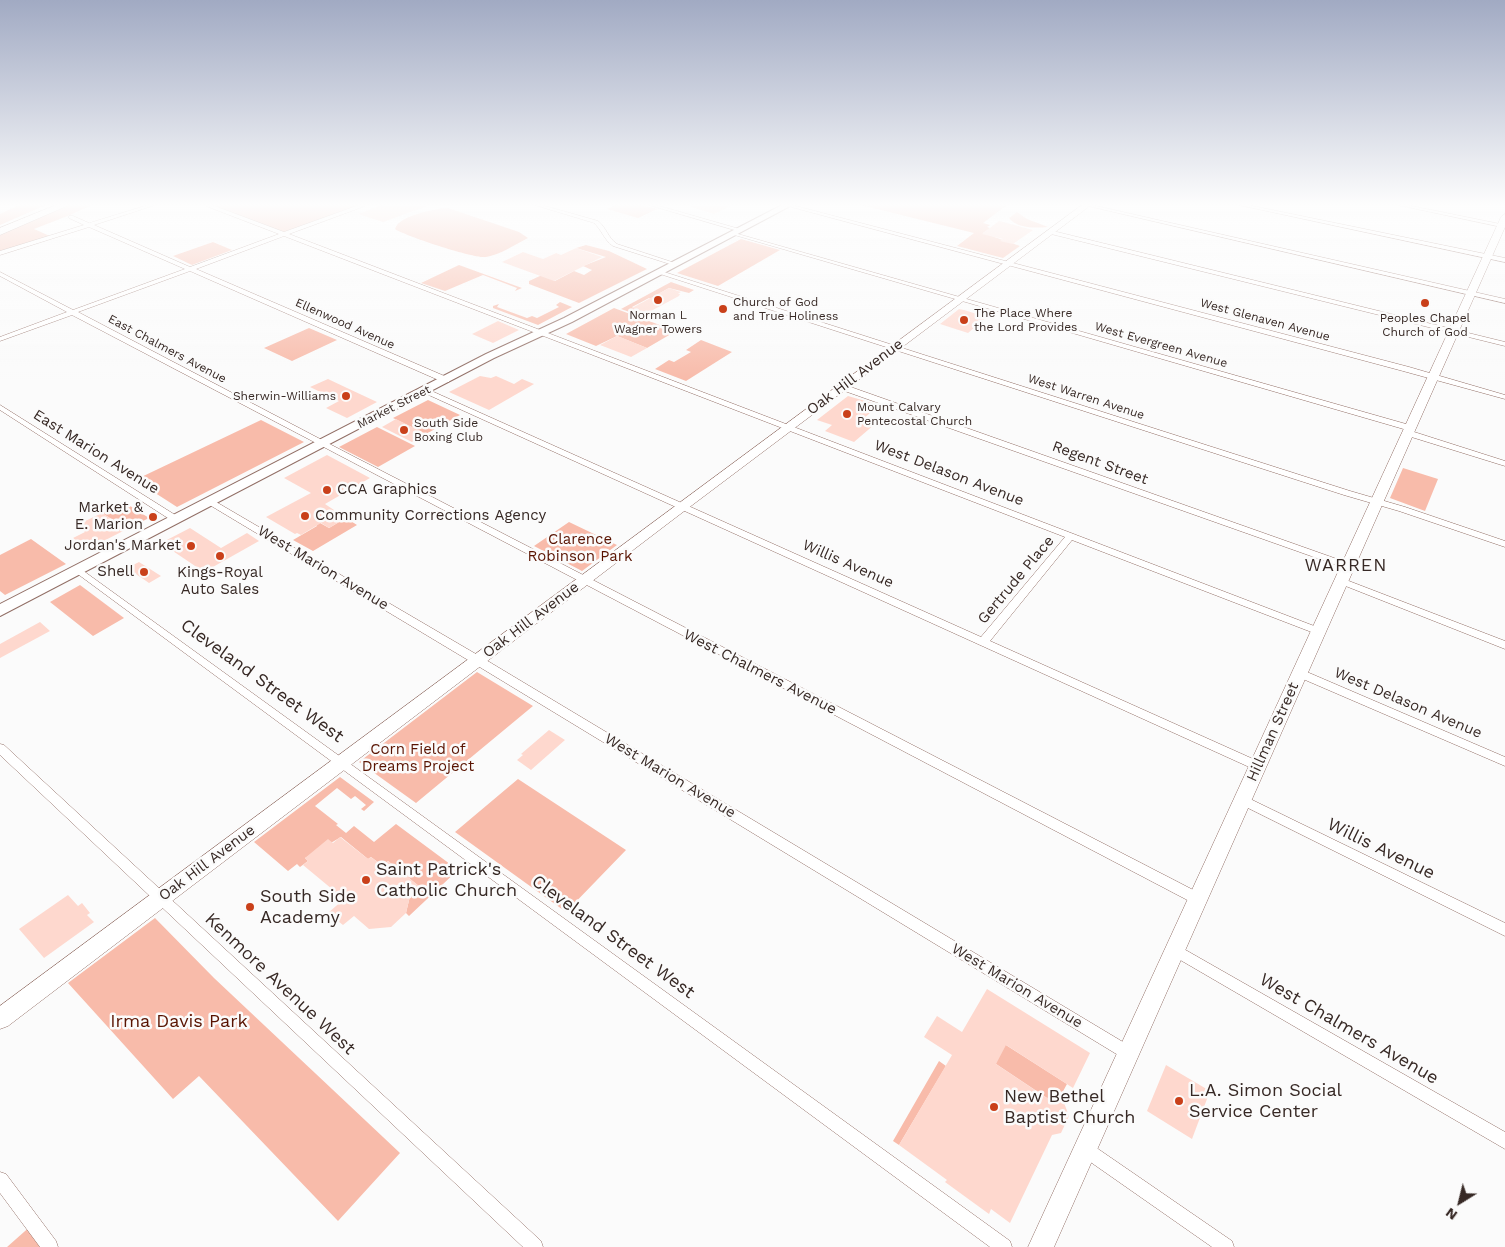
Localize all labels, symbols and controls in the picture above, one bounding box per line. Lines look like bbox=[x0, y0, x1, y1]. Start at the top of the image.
marker: Norman L Wagner Towers bbox=[652, 294, 664, 306]
place label: Church of God and True Holiness bbox=[733, 295, 838, 323]
street label: Ellenwood Avenue bbox=[293, 296, 397, 352]
street label: West Glenaven Avenue bbox=[1198, 296, 1332, 344]
marker: Peoples Chapel Church of God bbox=[1419, 297, 1431, 309]
marker: Church of God and True Holiness bbox=[717, 303, 729, 315]
place label: The Place Where the Lord Provides bbox=[974, 306, 1077, 334]
place label: Norman L Wagner Towers bbox=[614, 308, 702, 336]
place label: Peoples Chapel Church of God bbox=[1380, 311, 1470, 339]
street label: East Chalmers Avenue bbox=[105, 312, 229, 386]
marker: The Place Where the Lord Provides bbox=[958, 314, 970, 326]
street label: West Evergreen Avenue bbox=[1093, 319, 1229, 371]
street label: Oak Hill Avenue bbox=[803, 335, 907, 419]
street label: West Warren Avenue bbox=[1026, 371, 1146, 423]
street label: Market Street bbox=[355, 382, 433, 432]
place label: Sherwin-Williams bbox=[233, 389, 336, 403]
marker: Sherwin-Williams bbox=[340, 390, 352, 402]
place label: Mount Calvary Pentecostal Church bbox=[857, 400, 972, 428]
street label: East Marion Avenue bbox=[30, 406, 162, 498]
marker: Mount Calvary Pentecostal Church bbox=[841, 408, 853, 420]
place label: South Side Boxing Club bbox=[414, 416, 483, 444]
marker: South Side Boxing Club bbox=[398, 424, 410, 436]
street label: West Delason Avenue bbox=[872, 436, 1026, 510]
street label: Regent Street bbox=[1050, 437, 1150, 489]
place label: CCA Graphics bbox=[337, 481, 437, 499]
marker: CCA Graphics bbox=[321, 484, 333, 496]
place label: Market & E. Marion bbox=[75, 499, 143, 534]
place label: Community Corrections Agency bbox=[315, 507, 546, 525]
marker: Community Corrections Agency bbox=[299, 510, 311, 522]
marker: Market & E. Marion bbox=[147, 511, 159, 523]
street label: West Marion Avenue bbox=[254, 522, 392, 614]
park label: Clarence Robinson Park bbox=[528, 531, 632, 566]
street label: Gertrude Place bbox=[974, 532, 1058, 628]
street label: Willis Avenue bbox=[800, 536, 896, 592]
place label: Jordan's Market bbox=[64, 537, 181, 555]
marker: Jordan's Market bbox=[185, 540, 197, 552]
marker: Kings-Royal Auto Sales bbox=[214, 550, 226, 562]
district label: WARREN bbox=[1304, 555, 1388, 577]
place label: Shell bbox=[97, 563, 134, 581]
place label: Kings-Royal Auto Sales bbox=[177, 564, 263, 599]
marker: Shell bbox=[138, 566, 150, 578]
street label: Oak Hill Avenue bbox=[479, 578, 583, 662]
street label: Cleveland Street West bbox=[176, 615, 348, 747]
street label: West Chalmers Avenue bbox=[680, 626, 840, 718]
street label: West Delason Avenue bbox=[1331, 664, 1485, 742]
street label: Hillman Street bbox=[1243, 680, 1303, 784]
street label: West Marion Avenue bbox=[601, 730, 739, 822]
park label: Corn Field of Dreams Project bbox=[362, 741, 474, 776]
street label: Willis Avenue bbox=[1324, 814, 1438, 884]
street label: Oak Hill Avenue bbox=[155, 821, 259, 905]
place label: Saint Patrick's Catholic Church bbox=[376, 859, 517, 902]
street label: Cleveland Street West bbox=[527, 871, 699, 1003]
marker: Saint Patrick's Catholic Church bbox=[360, 874, 372, 886]
place label: South Side Academy bbox=[260, 886, 356, 929]
marker: South Side Academy bbox=[244, 901, 256, 913]
street label: Kenmore Avenue West bbox=[200, 909, 360, 1059]
street label: West Marion Avenue bbox=[948, 940, 1086, 1032]
street label: West Chalmers Avenue bbox=[1256, 969, 1442, 1089]
park label: Irma Davis Park bbox=[110, 1011, 248, 1033]
place label: L.A. Simon Social Service Center bbox=[1189, 1080, 1342, 1122]
place label: New Bethel Baptist Church bbox=[1004, 1086, 1135, 1128]
marker: L.A. Simon Social Service Center bbox=[1173, 1095, 1185, 1107]
marker: New Bethel Baptist Church bbox=[988, 1101, 1000, 1113]
north arrow bbox=[1435, 1177, 1485, 1227]
text: N bbox=[1442, 1205, 1460, 1224]

